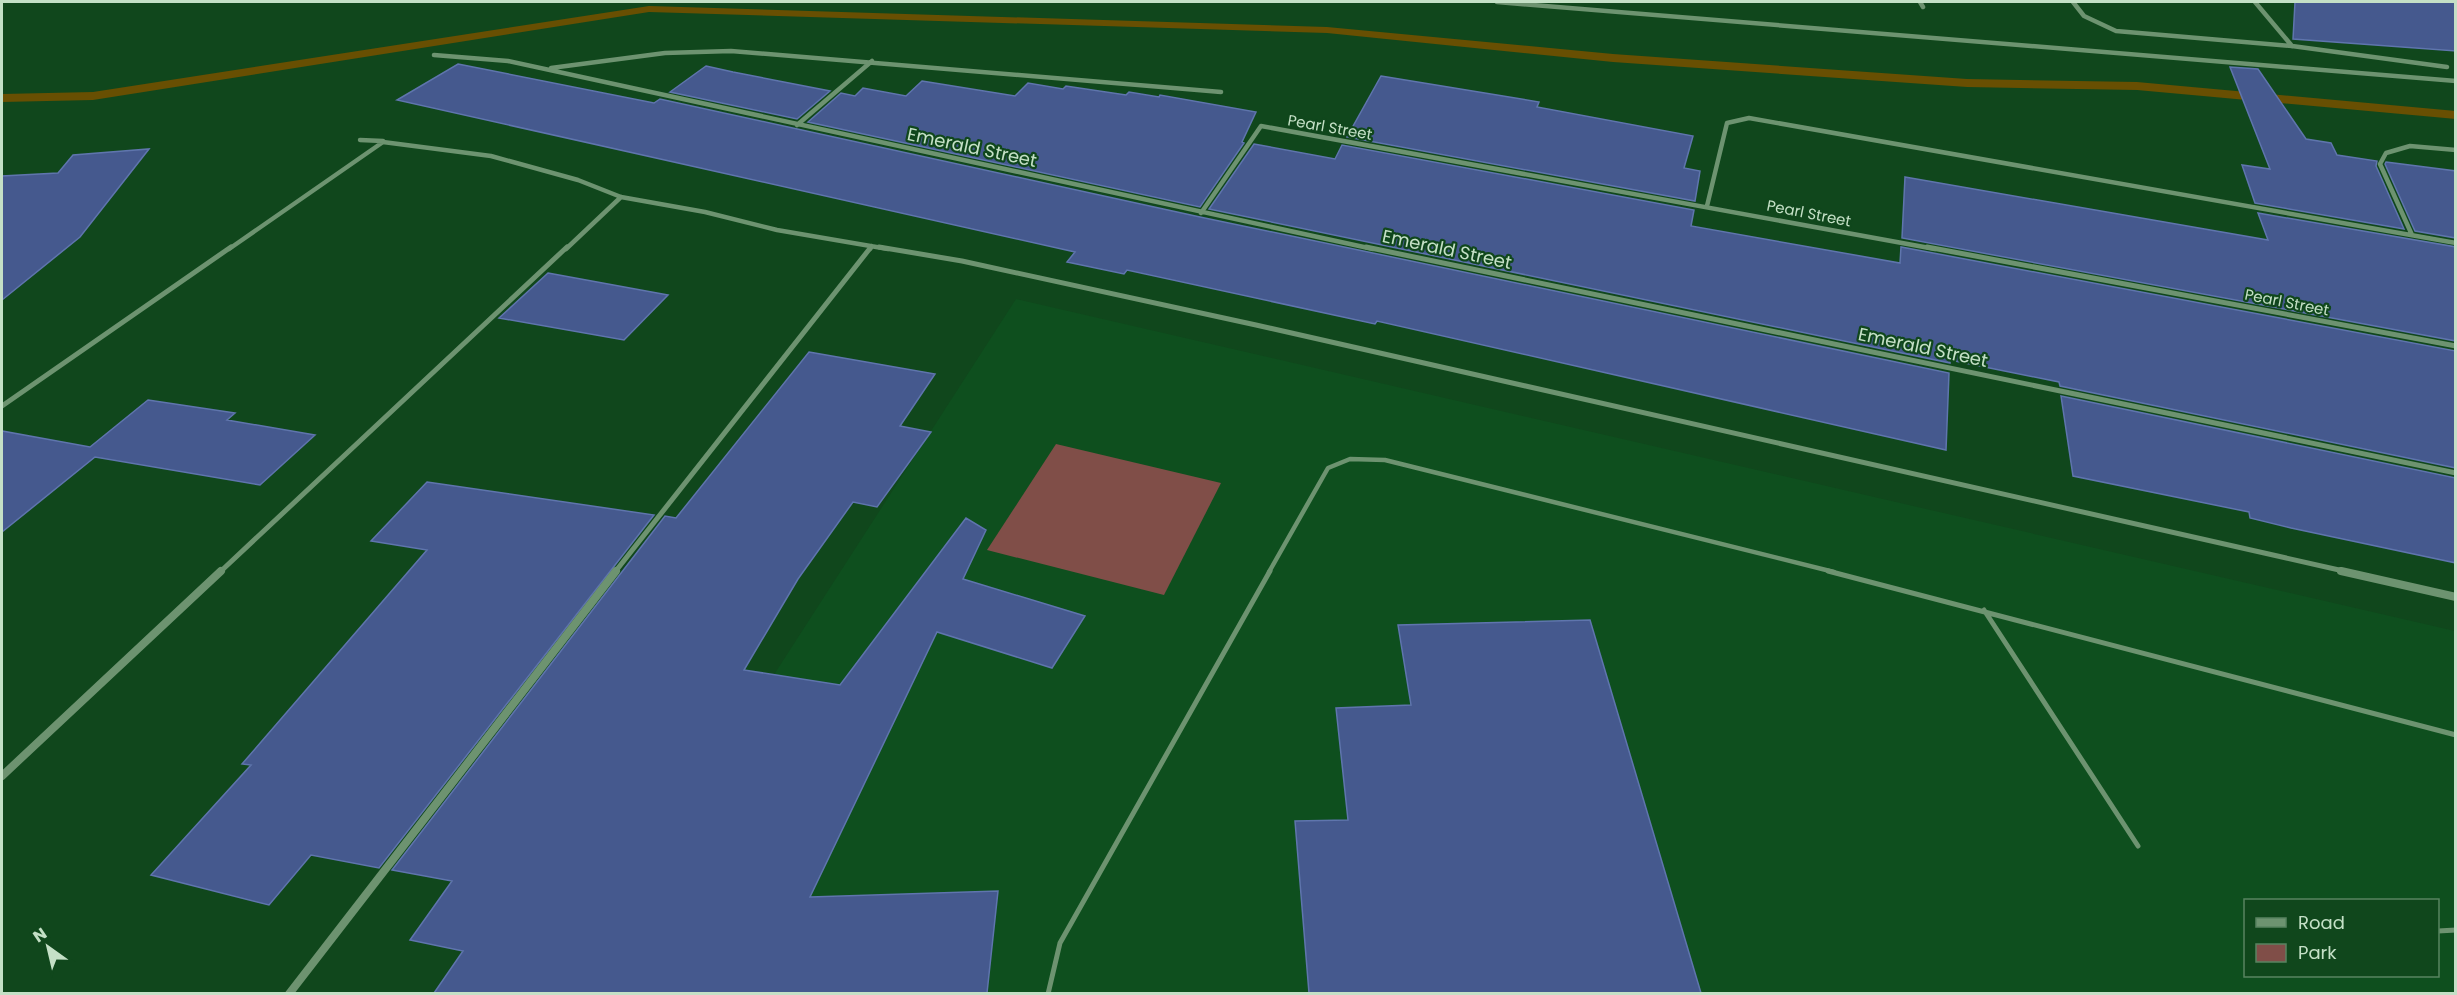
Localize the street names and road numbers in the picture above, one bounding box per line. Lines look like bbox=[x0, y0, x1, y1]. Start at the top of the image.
street label: Pearl Street bbox=[1286, 109, 1374, 145]
street label: Emerald Street bbox=[905, 121, 1039, 173]
street label: Pearl Street bbox=[1765, 195, 1853, 231]
street label: Emerald Street bbox=[1380, 223, 1514, 275]
street label: Pearl Street bbox=[2243, 284, 2331, 320]
street label: Emerald Street bbox=[1856, 321, 1990, 373]

